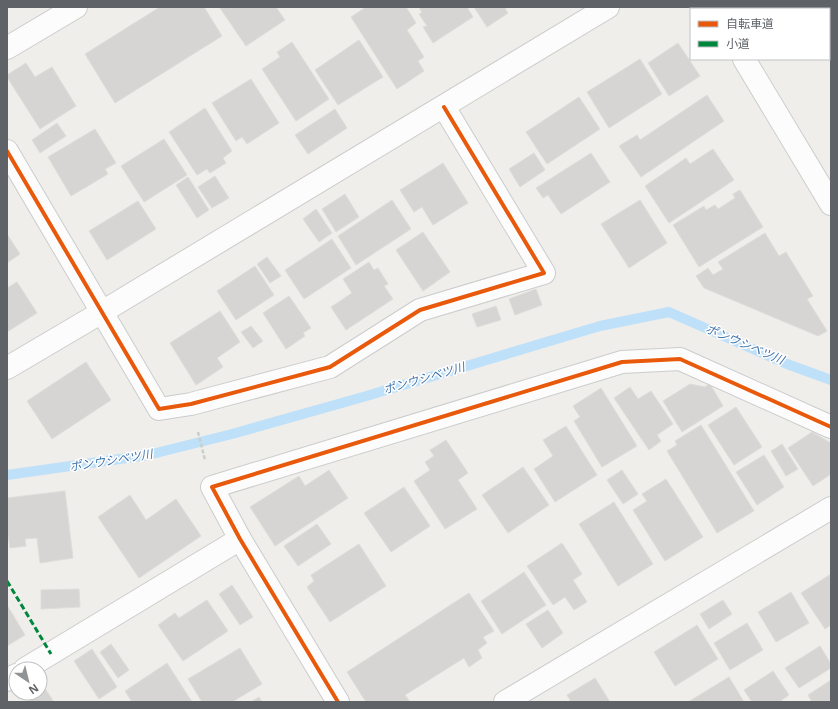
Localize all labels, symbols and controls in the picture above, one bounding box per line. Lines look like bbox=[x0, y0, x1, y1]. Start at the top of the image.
legend bbox=[690, 8, 830, 60]
text: 自転車道 bbox=[726, 15, 774, 32]
text: 小道 bbox=[726, 35, 750, 52]
water label: ポンウシベツ川 bbox=[703, 320, 789, 369]
water label: ポンウシベツ川 bbox=[381, 358, 469, 398]
water label: ポンウシベツ川 bbox=[68, 445, 156, 475]
north arrow bbox=[8, 661, 48, 701]
text: N bbox=[26, 681, 42, 698]

